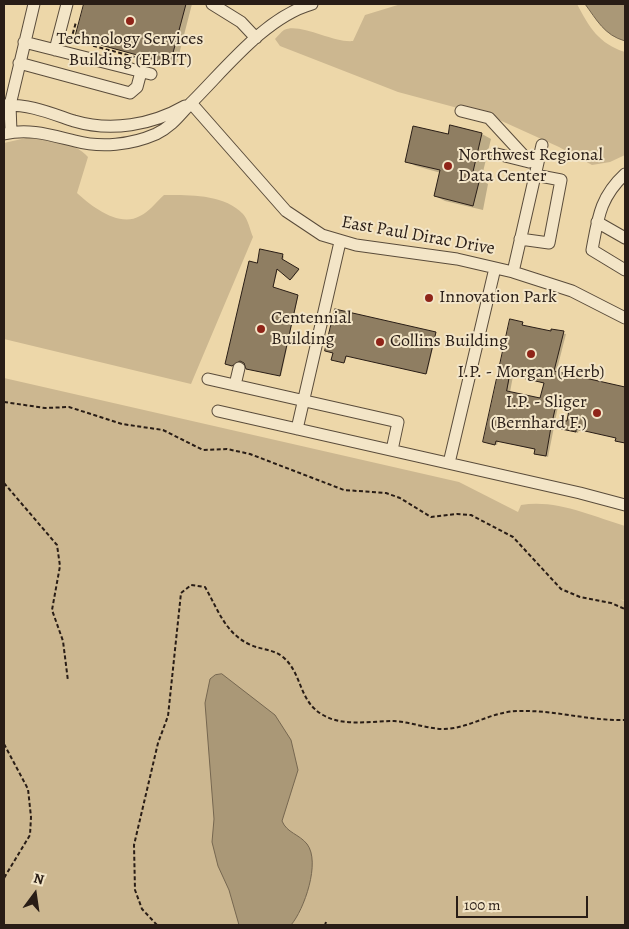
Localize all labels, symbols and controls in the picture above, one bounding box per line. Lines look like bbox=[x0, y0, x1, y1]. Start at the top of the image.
marker: Technology Services Building (ELBIT) bbox=[124, 15, 136, 27]
place label: Technology Services Building (ELBIT) bbox=[56, 29, 204, 72]
place label: Northwest Regional Data Center bbox=[458, 145, 603, 188]
marker: Northwest Regional Data Center bbox=[442, 160, 454, 172]
street label: East Paul Dirac Drive bbox=[340, 212, 496, 260]
place label: Innovation Park bbox=[439, 287, 557, 309]
marker: Innovation Park bbox=[423, 292, 435, 304]
place label: Centennial Building bbox=[271, 308, 351, 350]
marker: Centennial Building bbox=[255, 323, 267, 335]
place label: Collins Building bbox=[390, 331, 508, 353]
marker: Collins Building bbox=[374, 336, 386, 348]
marker: I.P. - Morgan (Herb) bbox=[525, 348, 537, 360]
place label: I.P. - Morgan (Herb) bbox=[457, 362, 605, 384]
place label: I.P. - Sliger (Bernhard F.) bbox=[491, 392, 587, 434]
marker: I.P. - Sliger (Bernhard F.) bbox=[591, 407, 603, 419]
north arrow bbox=[10, 869, 60, 919]
text: N bbox=[31, 869, 46, 889]
scale bar bbox=[459, 886, 592, 918]
text: 100 m bbox=[464, 895, 501, 915]

